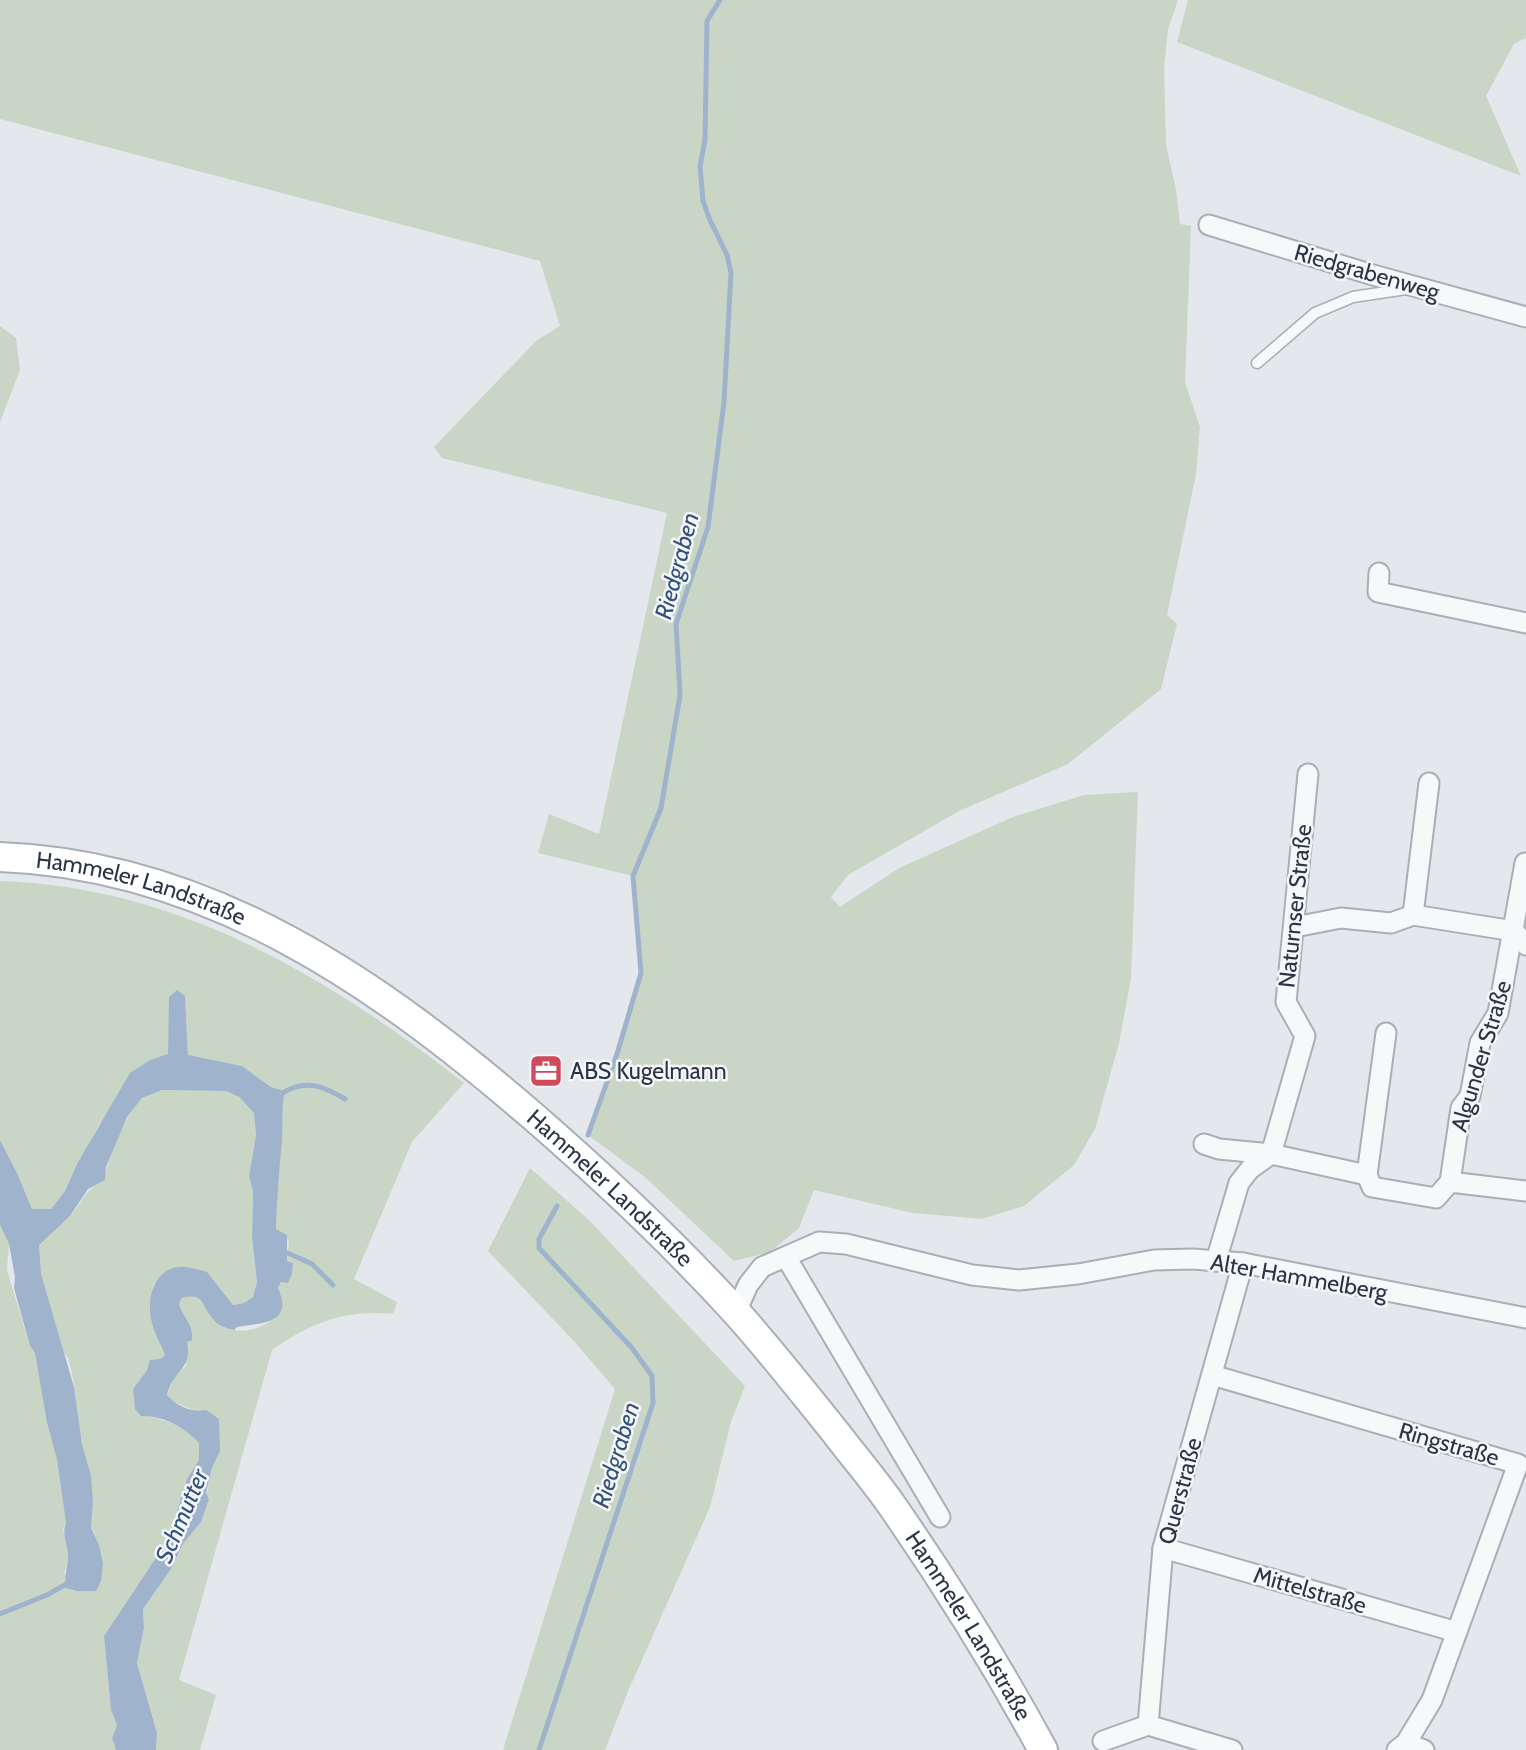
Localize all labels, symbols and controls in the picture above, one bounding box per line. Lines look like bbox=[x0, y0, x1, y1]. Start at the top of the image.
street label: Riedgrabenweg bbox=[1291, 238, 1443, 306]
water label: Riedgraben bbox=[648, 509, 705, 622]
street label: Naturnser Straße bbox=[1272, 823, 1318, 989]
street label: Hammeler Landstraße bbox=[35, 846, 250, 931]
street label: Algunder Straße bbox=[1445, 977, 1517, 1135]
office icon: ABS Kugelmann bbox=[527, 1052, 565, 1090]
place label: ABS Kugelmann bbox=[570, 1057, 727, 1085]
street label: Hammeler Landstraße bbox=[521, 1103, 699, 1272]
street label: Alter Hammelberg bbox=[1208, 1248, 1390, 1306]
water label: Riedgraben bbox=[586, 1398, 645, 1511]
street label: Ringstraße bbox=[1396, 1416, 1503, 1472]
street label: Querstraße bbox=[1152, 1434, 1208, 1547]
water label: Schmutter bbox=[149, 1463, 215, 1567]
street label: Hammeler Landstraße bbox=[899, 1526, 1038, 1725]
street label: Mittelstraße bbox=[1250, 1561, 1370, 1620]

